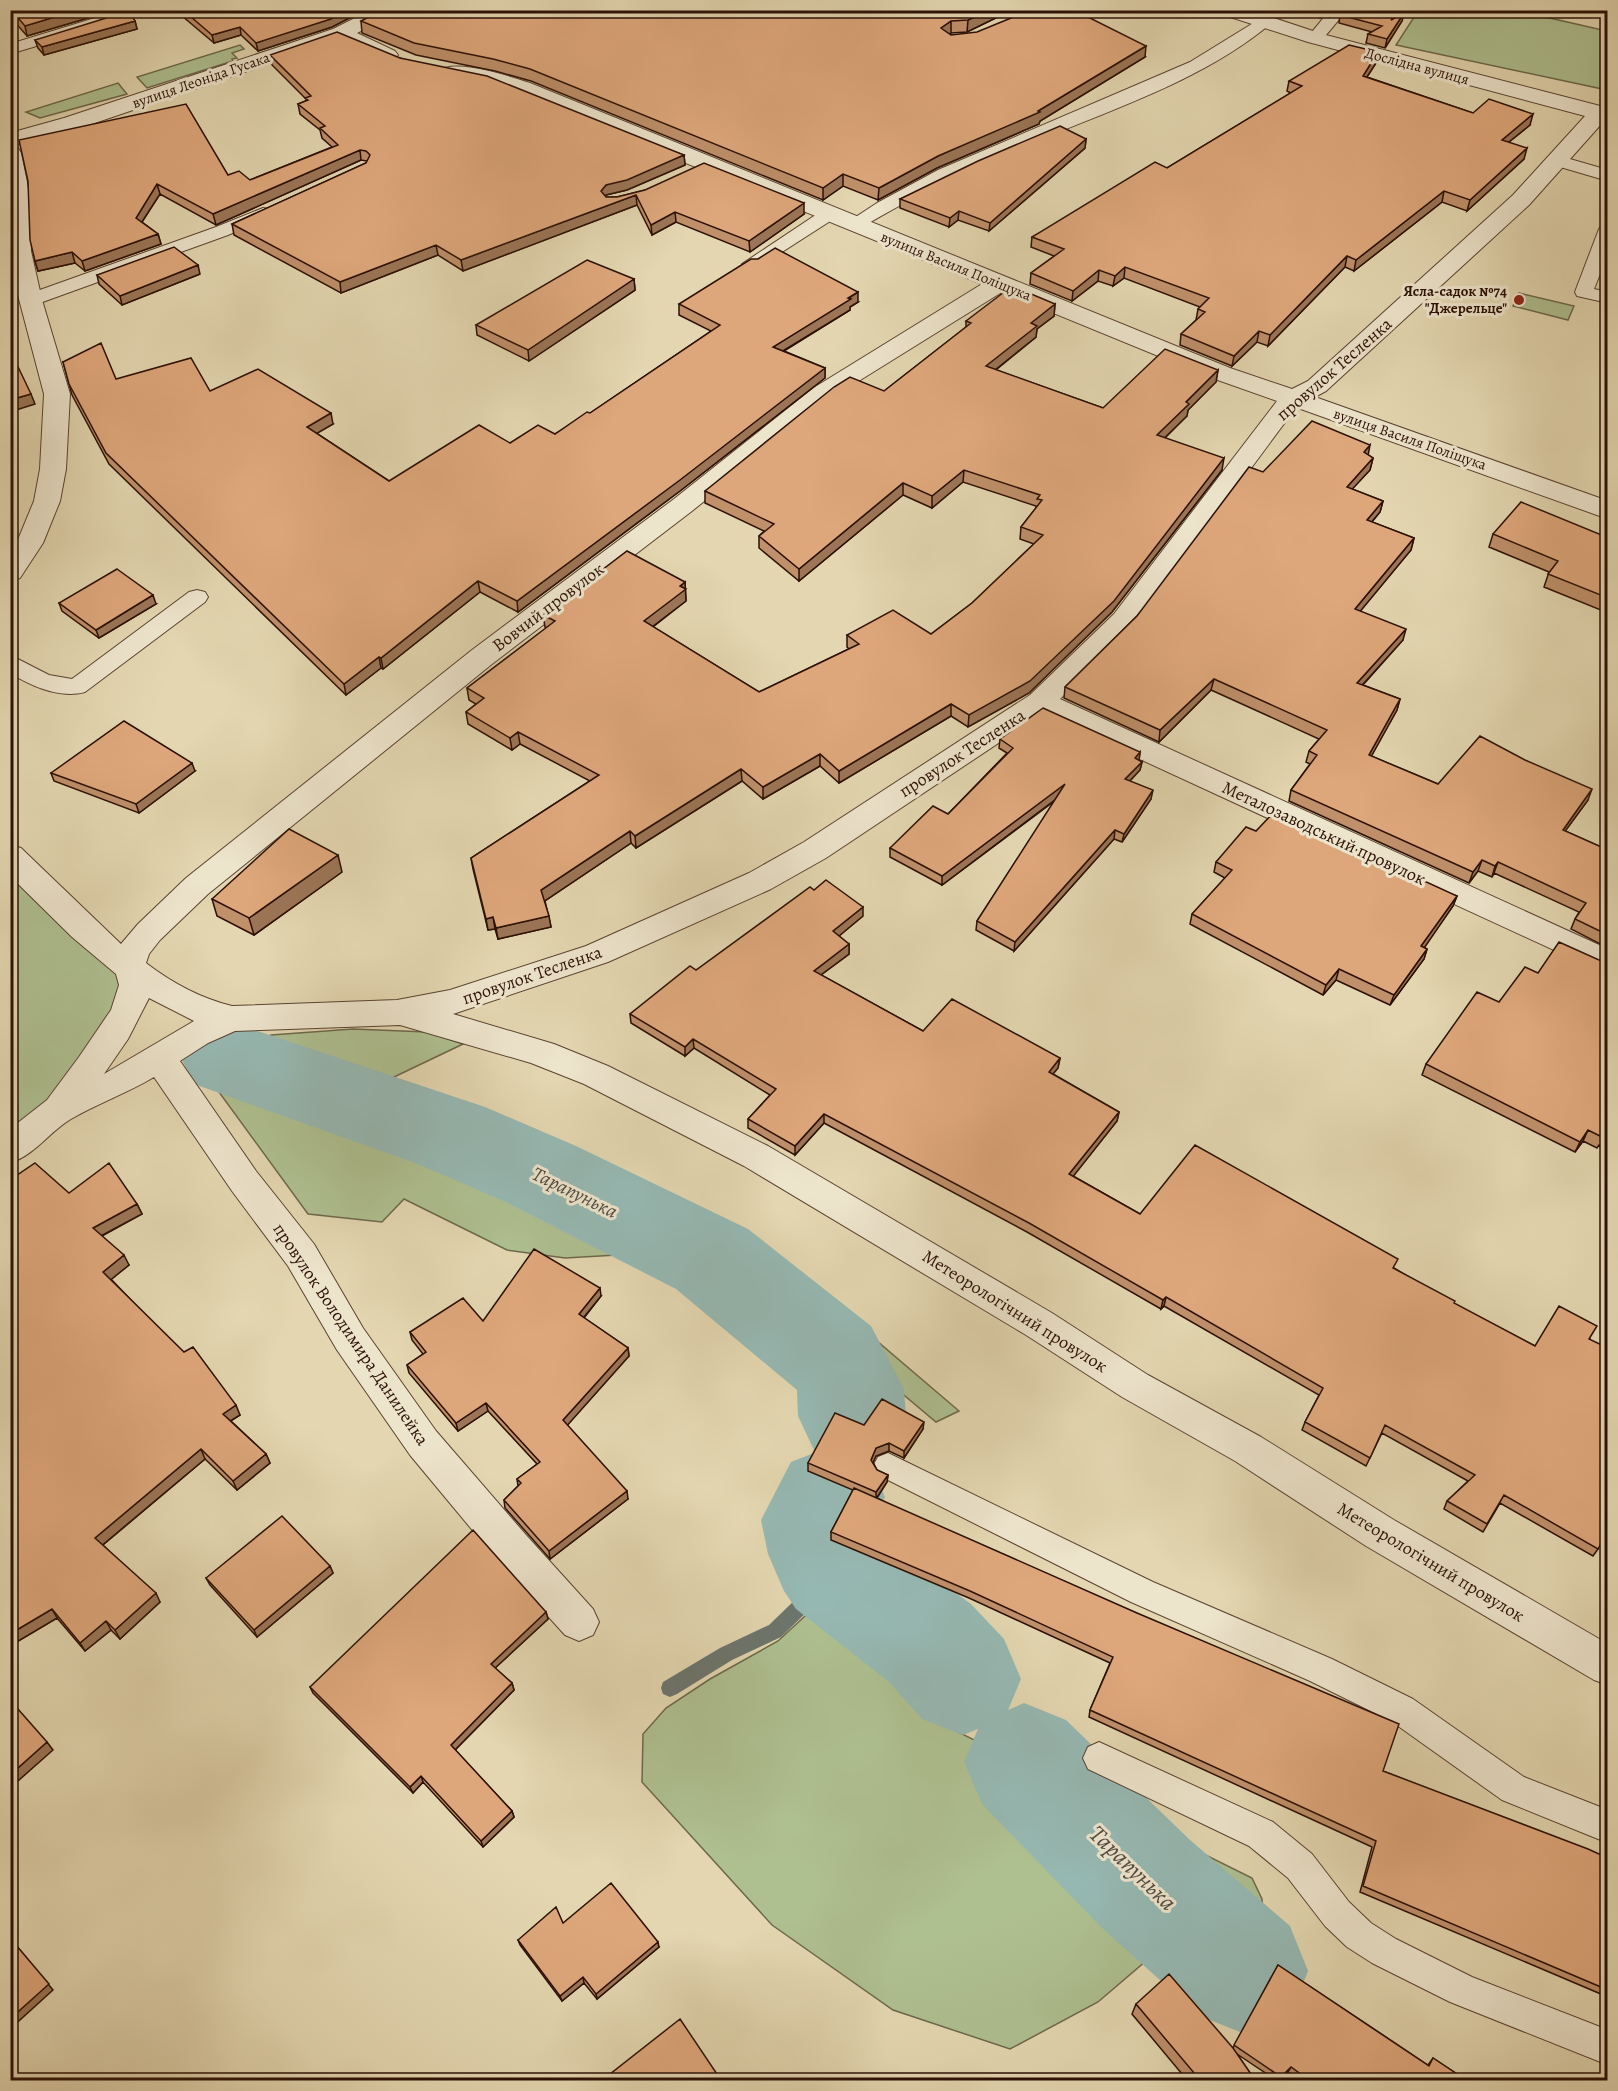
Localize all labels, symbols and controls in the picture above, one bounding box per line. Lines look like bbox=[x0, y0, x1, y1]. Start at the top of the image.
street label: Дослідна вулиця bbox=[1363, 42, 1471, 90]
street label: вулиця Леоніда Гусака bbox=[129, 47, 273, 113]
street label: вулиця Василя Поліщука bbox=[878, 227, 1034, 305]
place label: Ясла-садок №74 "Джерельце" bbox=[1404, 281, 1507, 318]
marker: Ясла-садок №74 "Джерельце" bbox=[1512, 293, 1526, 307]
street label: провулок Тесленка bbox=[1271, 312, 1398, 426]
street label: вулиця Василя Поліщука bbox=[1331, 403, 1489, 475]
street label: Вовчий провулок bbox=[487, 557, 609, 657]
street label: провулок Тесленка bbox=[894, 703, 1030, 803]
street label: Металозаводський провулок bbox=[1218, 775, 1430, 891]
street label: провулок Тесленка bbox=[459, 940, 606, 1010]
water label: Тарапунька bbox=[528, 1160, 622, 1225]
street label: провулок Володимира Данилейка bbox=[267, 1218, 435, 1450]
street label: Метеорологічний провулок bbox=[918, 1244, 1112, 1378]
street label: Метеорологічний провулок bbox=[1333, 1497, 1529, 1627]
water label: Тарапунька bbox=[1082, 1818, 1184, 1918]

